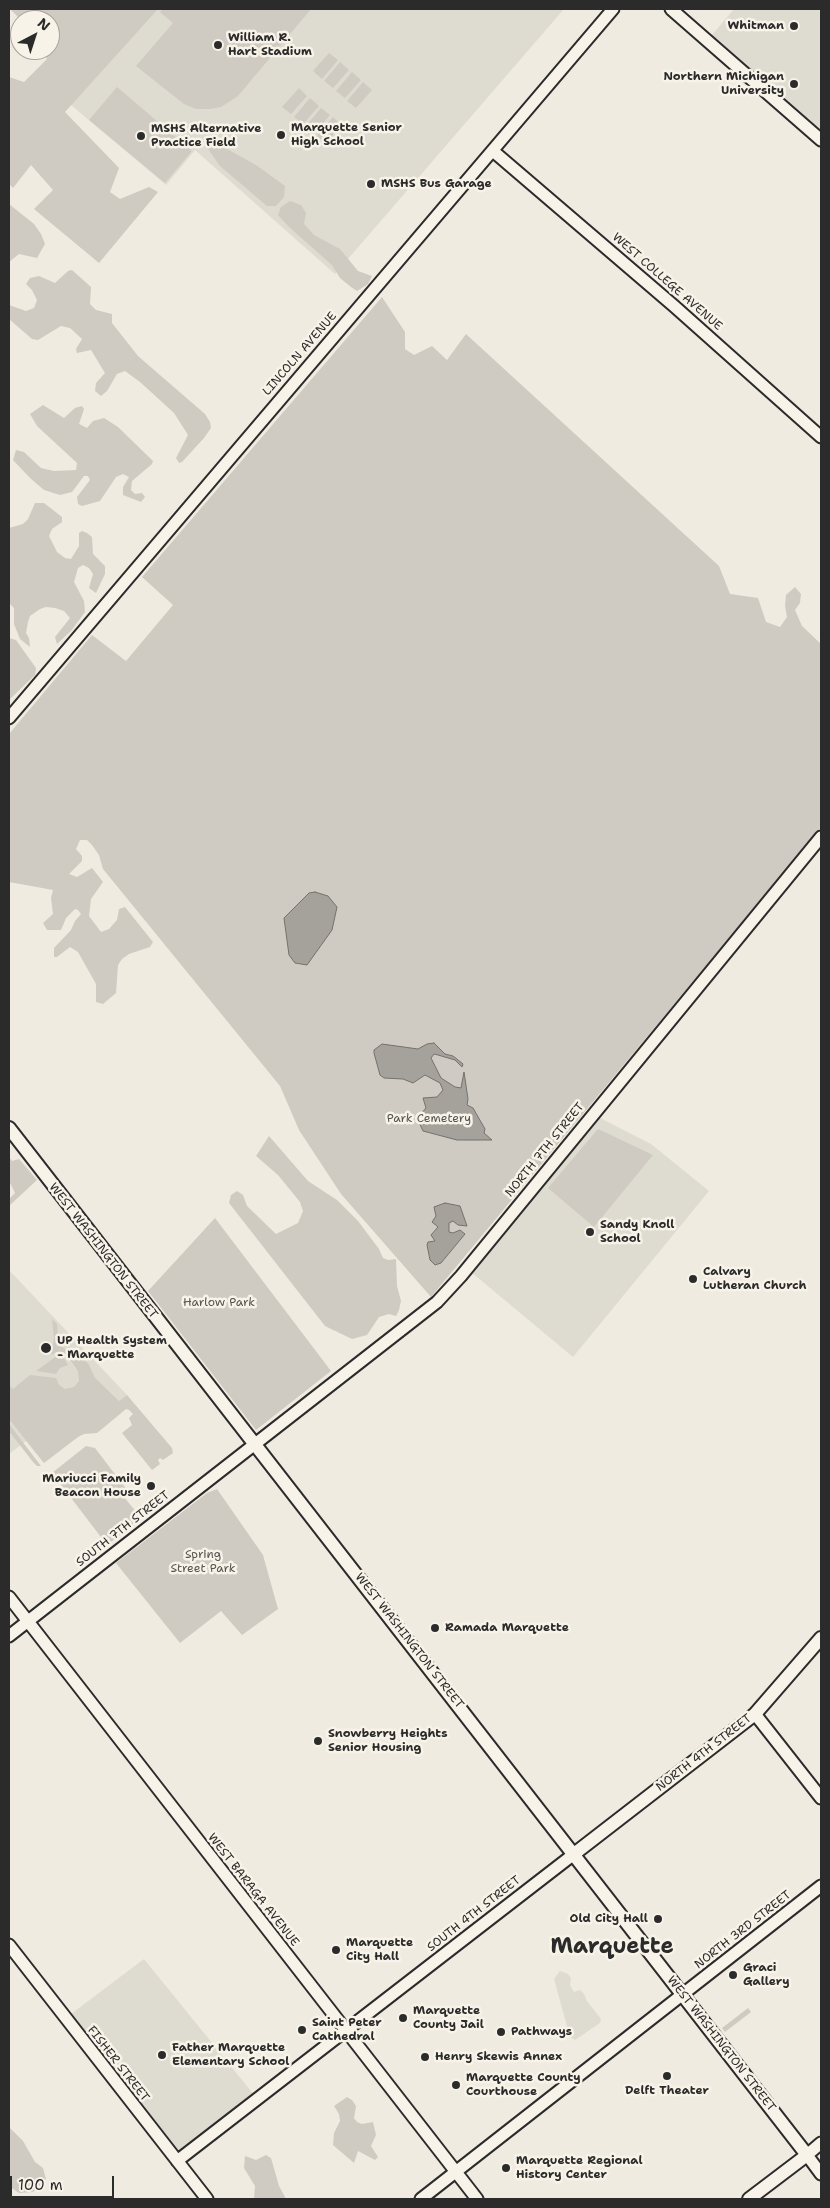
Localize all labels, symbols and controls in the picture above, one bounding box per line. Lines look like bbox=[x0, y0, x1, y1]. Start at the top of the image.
north arrow bbox=[10, 10, 60, 60]
text: N bbox=[34, 14, 54, 35]
place label: Whitman bbox=[728, 19, 784, 33]
marker: Whitman bbox=[788, 20, 800, 32]
place label: William R. Hart Stadium bbox=[228, 31, 312, 59]
marker: William R. Hart Stadium bbox=[212, 39, 224, 51]
place label: Northern Michigan University bbox=[663, 70, 784, 98]
marker: Northern Michigan University bbox=[788, 78, 800, 90]
place label: Marquette Senior High School bbox=[291, 121, 402, 149]
place label: MSHS Alternative Practice Field bbox=[151, 122, 262, 150]
marker: Marquette Senior High School bbox=[275, 129, 287, 141]
marker: MSHS Alternative Practice Field bbox=[135, 130, 147, 142]
place label: MSHS Bus Garage bbox=[381, 177, 492, 191]
marker: MSHS Bus Garage bbox=[365, 178, 377, 190]
street label: WEST COLLEGE AVENUE bbox=[609, 230, 725, 334]
street label: LINCOLN AVENUE bbox=[260, 309, 340, 399]
street label: NORTH 7TH STREET bbox=[503, 1100, 587, 1200]
park label: Park Cemetery bbox=[387, 1112, 471, 1126]
street label: WEST WASHINGTON STREET bbox=[46, 1180, 160, 1322]
place label: Sandy Knoll School bbox=[600, 1218, 674, 1246]
marker: Sandy Knoll School bbox=[584, 1226, 596, 1238]
place label: Calvary Lutheran Church bbox=[703, 1265, 806, 1293]
marker: Calvary Lutheran Church bbox=[687, 1273, 699, 1285]
park label: Harlow Park bbox=[183, 1296, 255, 1310]
place label: UP Health System - Marquette bbox=[57, 1334, 167, 1362]
marker: UP Health System - Marquette bbox=[39, 1341, 53, 1355]
place label: Mariucci Family Beacon House bbox=[42, 1472, 141, 1500]
marker: Mariucci Family Beacon House bbox=[145, 1480, 157, 1492]
street label: SOUTH 7TH STREET bbox=[73, 1488, 173, 1570]
park label: Spring Street Park bbox=[170, 1548, 236, 1576]
street label: WEST WASHINGTON STREET bbox=[352, 1570, 466, 1712]
place label: Ramada Marquette bbox=[445, 1621, 569, 1635]
marker: Ramada Marquette bbox=[429, 1622, 441, 1634]
street label: NORTH 4TH STREET bbox=[653, 1711, 755, 1795]
place label: Snowberry Heights Senior Housing bbox=[328, 1727, 448, 1755]
marker: Snowberry Heights Senior Housing bbox=[312, 1735, 324, 1747]
street label: WEST BARAGA AVENUE bbox=[204, 1831, 302, 1949]
street label: SOUTH 4TH STREET bbox=[424, 1873, 524, 1955]
street label: NORTH 3RD STREET bbox=[692, 1888, 794, 1972]
place label: Old City Hall bbox=[570, 1912, 648, 1926]
marker: Old City Hall bbox=[652, 1913, 664, 1925]
district label: Marquette bbox=[550, 1934, 674, 1960]
place label: Marquette City Hall bbox=[346, 1936, 413, 1964]
marker: Marquette City Hall bbox=[330, 1944, 342, 1956]
place label: Graci Gallery bbox=[743, 1961, 789, 1989]
marker: Graci Gallery bbox=[727, 1969, 739, 1981]
street label: WEST WASHINGTON STREET bbox=[664, 1973, 778, 2115]
place label: Marquette County Jail bbox=[413, 2004, 484, 2032]
marker: Marquette County Jail bbox=[397, 2012, 409, 2024]
place label: Saint Peter Cathedral bbox=[312, 2016, 382, 2044]
street label: FISHER STREET bbox=[84, 2023, 152, 2105]
marker: Saint Peter Cathedral bbox=[296, 2024, 308, 2036]
place label: Pathways bbox=[511, 2025, 572, 2039]
marker: Pathways bbox=[495, 2026, 507, 2038]
place label: Father Marquette Elementary School bbox=[172, 2041, 289, 2069]
marker: Father Marquette Elementary School bbox=[156, 2049, 168, 2061]
place label: Henry Skewis Annex bbox=[435, 2050, 562, 2064]
marker: Henry Skewis Annex bbox=[419, 2051, 431, 2063]
marker: Delft Theater bbox=[661, 2070, 673, 2082]
place label: Marquette County Courthouse bbox=[466, 2071, 581, 2099]
marker: Marquette County Courthouse bbox=[450, 2079, 462, 2091]
place label: Delft Theater bbox=[625, 2084, 709, 2098]
place label: Marquette Regional History Center bbox=[516, 2154, 643, 2182]
marker: Marquette Regional History Center bbox=[500, 2162, 512, 2174]
scale bar bbox=[12, 2166, 116, 2198]
text: 100 m bbox=[18, 2175, 63, 2195]

